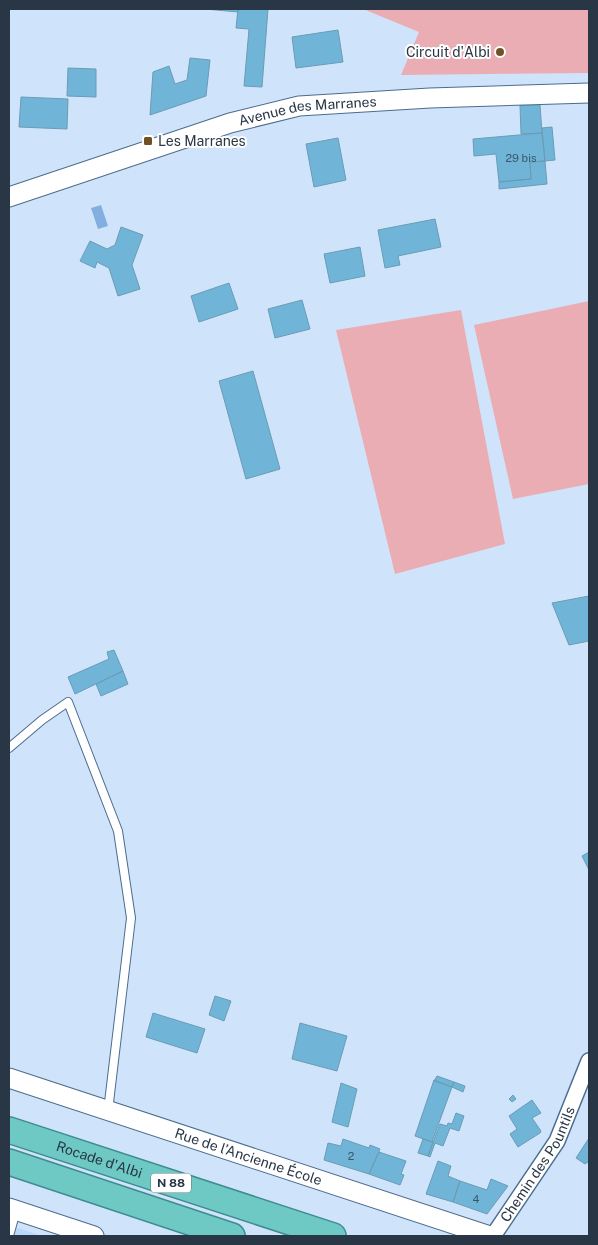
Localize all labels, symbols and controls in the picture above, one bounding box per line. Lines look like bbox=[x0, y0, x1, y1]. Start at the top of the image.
place label: Circuit d'Albi bbox=[406, 44, 490, 60]
marker: Circuit d'Albi bbox=[494, 46, 506, 58]
street label: Avenue des Marranes bbox=[237, 93, 377, 129]
place label: Les Marranes bbox=[158, 133, 246, 149]
marker: Les Marranes bbox=[142, 135, 154, 147]
house number: 29 bis bbox=[506, 152, 537, 164]
street label: Chemin des Pountils bbox=[497, 1104, 578, 1225]
street label: Rue de l’Ancienne École bbox=[173, 1125, 324, 1188]
street label: Rocade d'Albi bbox=[54, 1138, 144, 1181]
house number: 2 bbox=[348, 1150, 355, 1162]
road number: N 88 bbox=[151, 1174, 191, 1192]
house number: 4 bbox=[473, 1193, 480, 1205]

